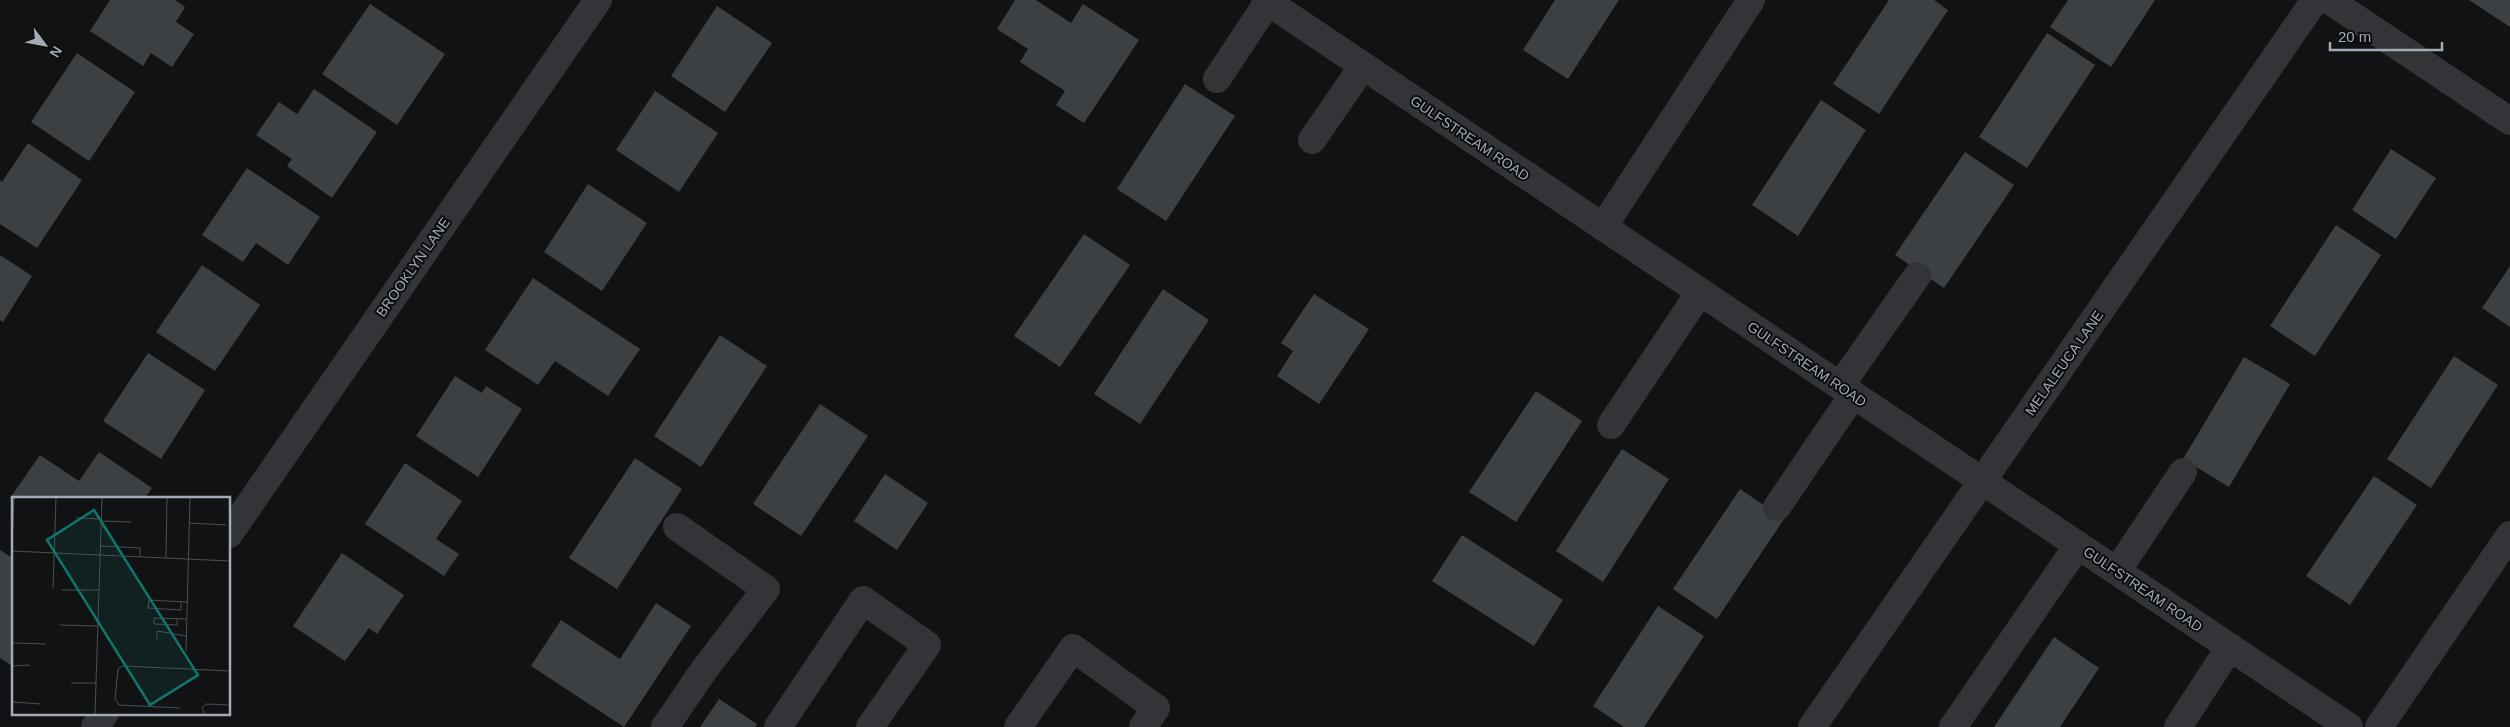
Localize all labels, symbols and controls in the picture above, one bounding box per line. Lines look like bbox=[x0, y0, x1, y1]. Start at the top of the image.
north arrow bbox=[20, 20, 70, 70]
scale bar bbox=[2330, 20, 2442, 52]
text: 20 m bbox=[2338, 28, 2371, 45]
text: N bbox=[47, 43, 65, 60]
street label: GULFSTREAM ROAD bbox=[1407, 92, 1533, 184]
street label: BROOKLYN LANE bbox=[373, 214, 453, 320]
street label: MELALEUCA LANE bbox=[2022, 307, 2106, 419]
street label: GULFSTREAM ROAD bbox=[1744, 318, 1870, 410]
inset map bbox=[12, 497, 230, 714]
street label: GULFSTREAM ROAD bbox=[2080, 543, 2206, 635]

